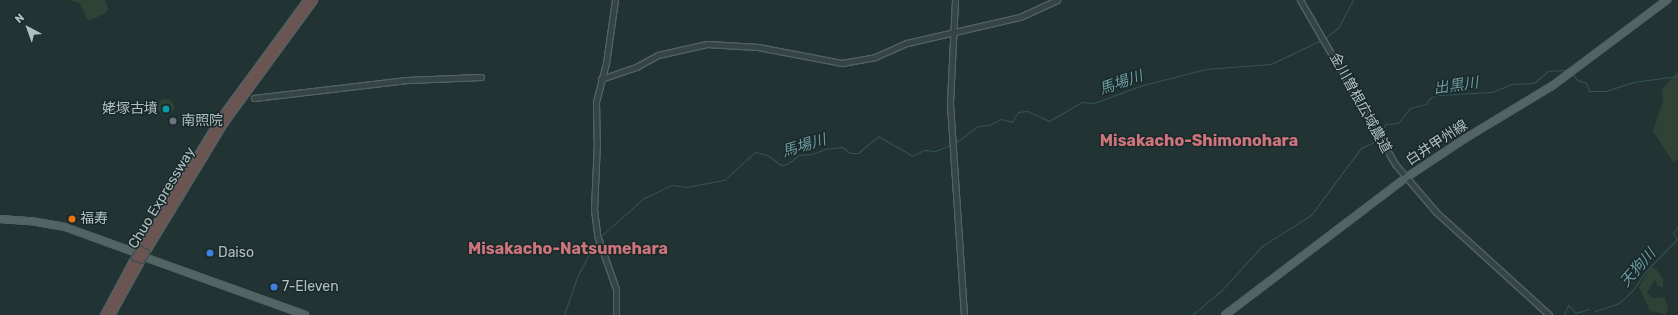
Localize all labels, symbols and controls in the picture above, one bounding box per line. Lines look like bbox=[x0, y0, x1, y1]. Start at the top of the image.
north arrow bbox=[8, 8, 48, 48]
text: N bbox=[13, 11, 27, 26]
street label: 金川曽根広域農道 bbox=[1326, 50, 1394, 156]
water label: 馬場川 bbox=[1097, 67, 1145, 99]
water label: 出黒川 bbox=[1432, 74, 1480, 98]
place label: 姥塚古墳 bbox=[102, 101, 158, 117]
marker: 姥塚古墳 bbox=[161, 104, 171, 114]
place label: 南照院 bbox=[181, 113, 223, 129]
marker: 南照院 bbox=[168, 116, 178, 126]
street label: 白井甲州線 bbox=[1403, 117, 1471, 169]
water label: 馬場川 bbox=[780, 131, 828, 161]
district label: Misakacho-Shimonohara bbox=[1100, 131, 1298, 151]
street label: Chuo Expressway bbox=[125, 144, 199, 252]
place label: 福寿 bbox=[80, 211, 108, 227]
marker: 福寿 bbox=[67, 214, 77, 224]
district label: Misakacho-Natsumehara bbox=[468, 239, 668, 259]
place label: Daiso bbox=[218, 245, 254, 261]
water label: 天狗川 bbox=[1616, 245, 1660, 291]
marker: Daiso bbox=[205, 248, 215, 258]
place label: 7-Eleven bbox=[282, 279, 339, 295]
marker: 7-Eleven bbox=[269, 282, 279, 292]

